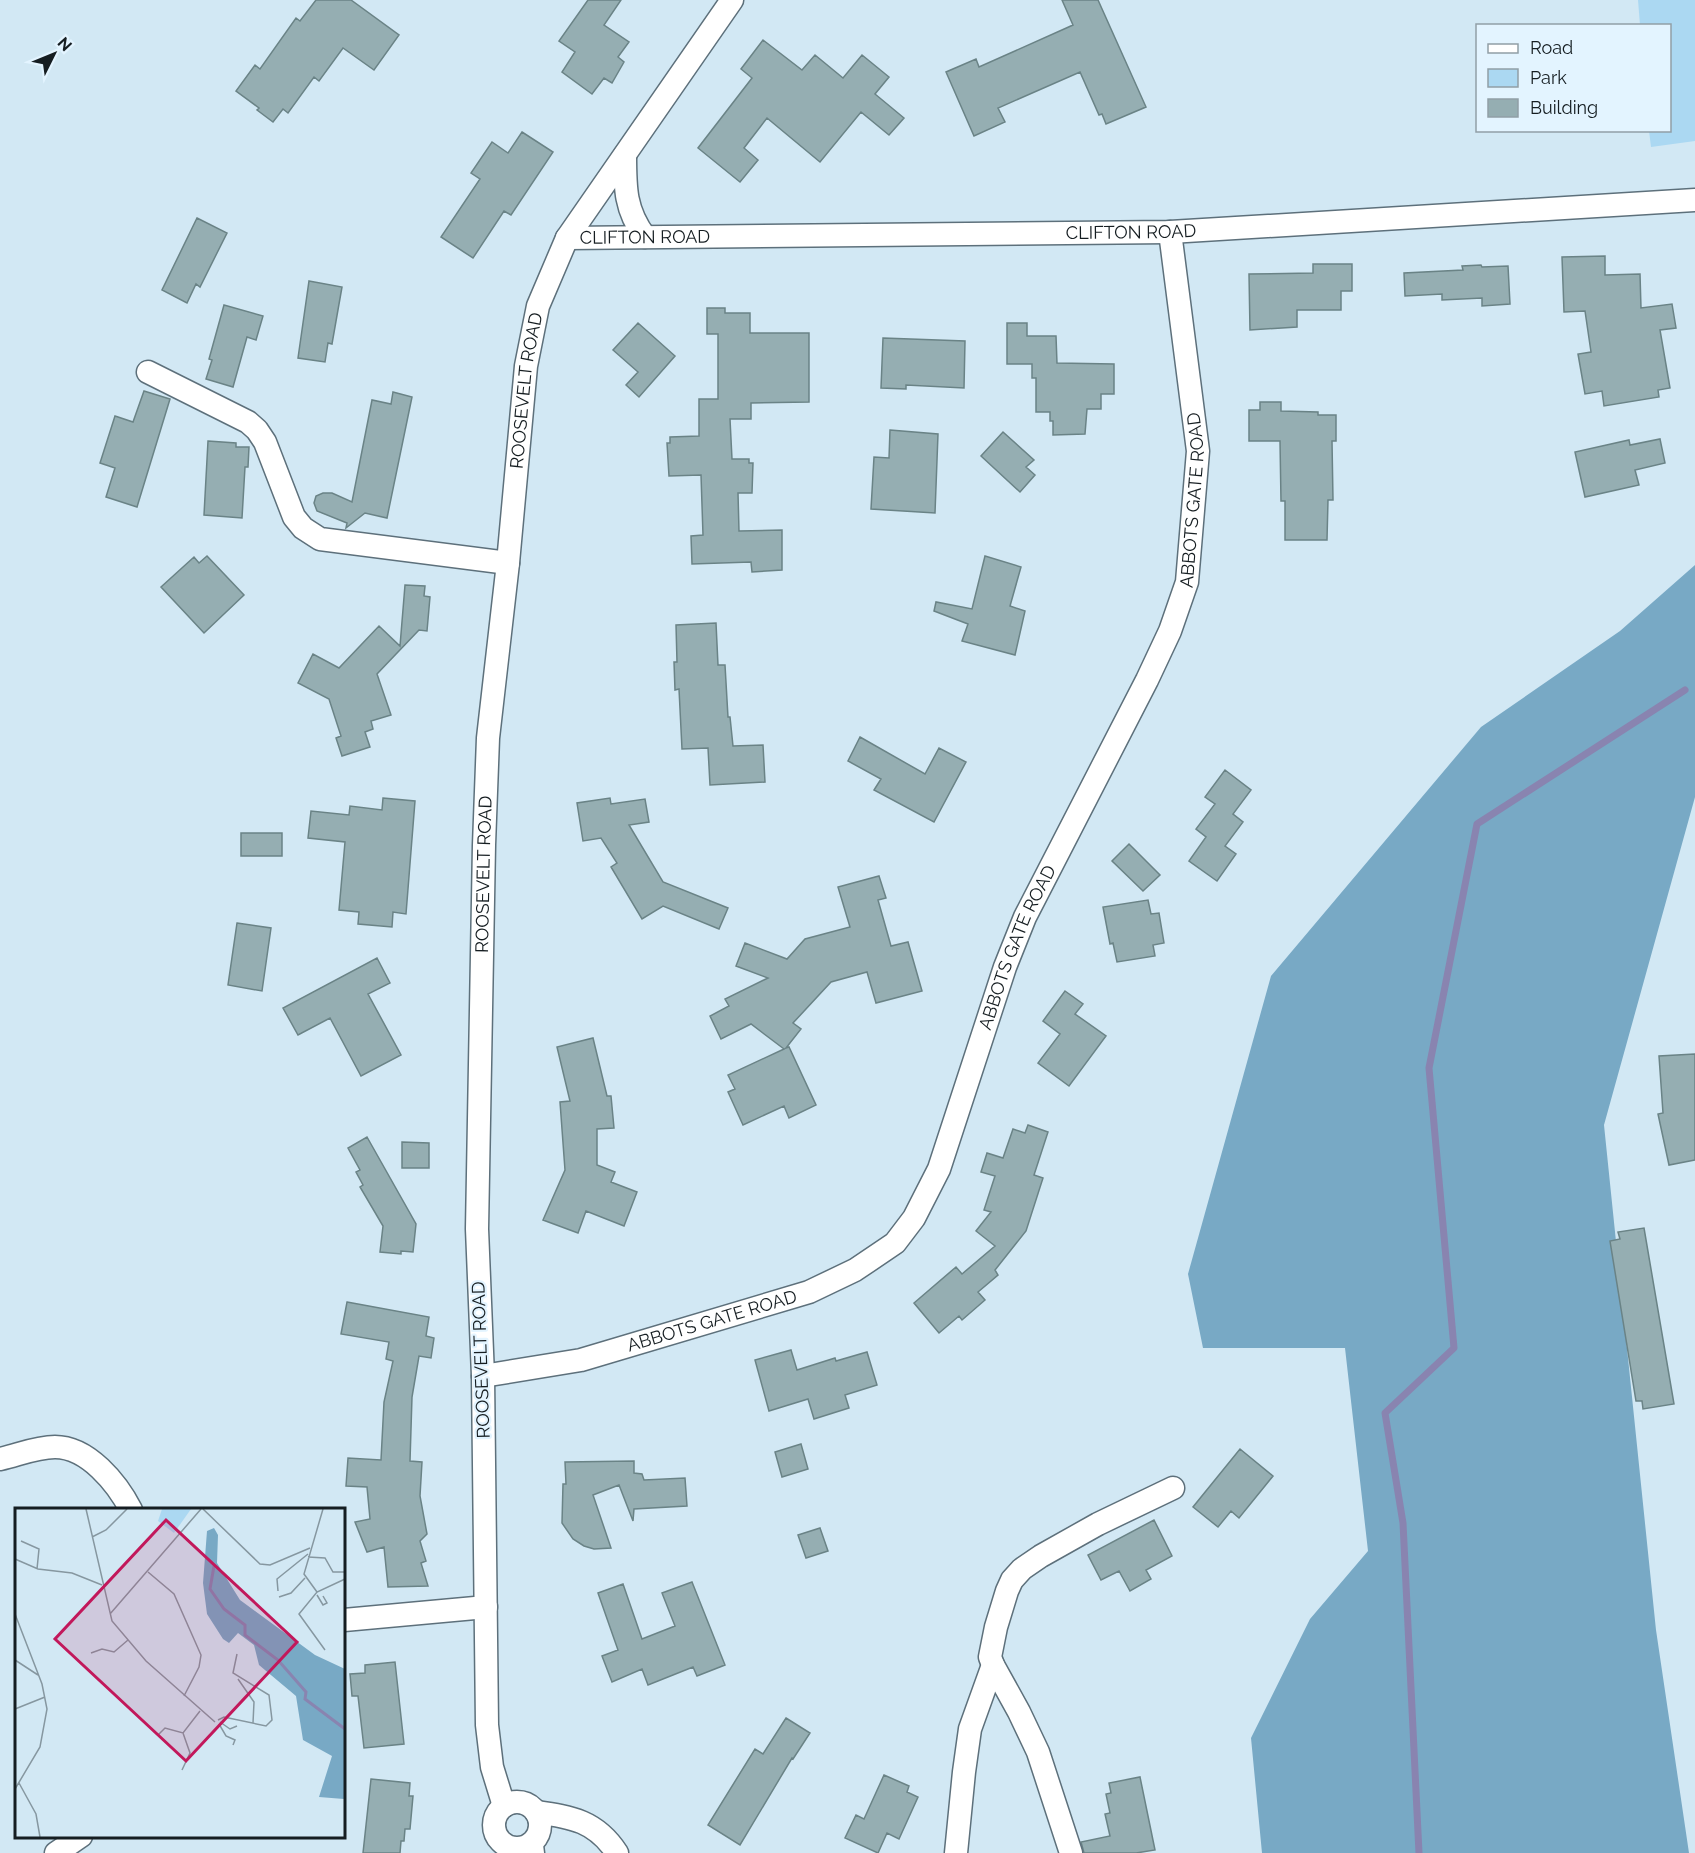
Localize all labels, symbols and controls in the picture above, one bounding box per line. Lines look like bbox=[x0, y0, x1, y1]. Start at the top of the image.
north arrow bbox=[24, 24, 84, 84]
legend bbox=[1476, 24, 1671, 132]
text: N bbox=[53, 33, 76, 55]
text: Road bbox=[1530, 37, 1573, 58]
text: Park bbox=[1530, 67, 1567, 88]
text: Building bbox=[1530, 97, 1598, 118]
street label: CLIFTON ROAD bbox=[1066, 219, 1197, 243]
street label: CLIFTON ROAD bbox=[580, 226, 710, 248]
street label: ROOSEVELT ROAD bbox=[506, 310, 546, 469]
street label: ABBOTS GATE ROAD bbox=[1176, 411, 1208, 589]
street label: ROOSEVELT ROAD bbox=[471, 795, 496, 953]
street label: ABBOTS GATE ROAD bbox=[974, 861, 1060, 1032]
street label: ROOSEVELT ROAD bbox=[467, 1281, 494, 1439]
street label: ABBOTS GATE ROAD bbox=[625, 1285, 799, 1356]
inset map bbox=[15, 1508, 345, 1838]

